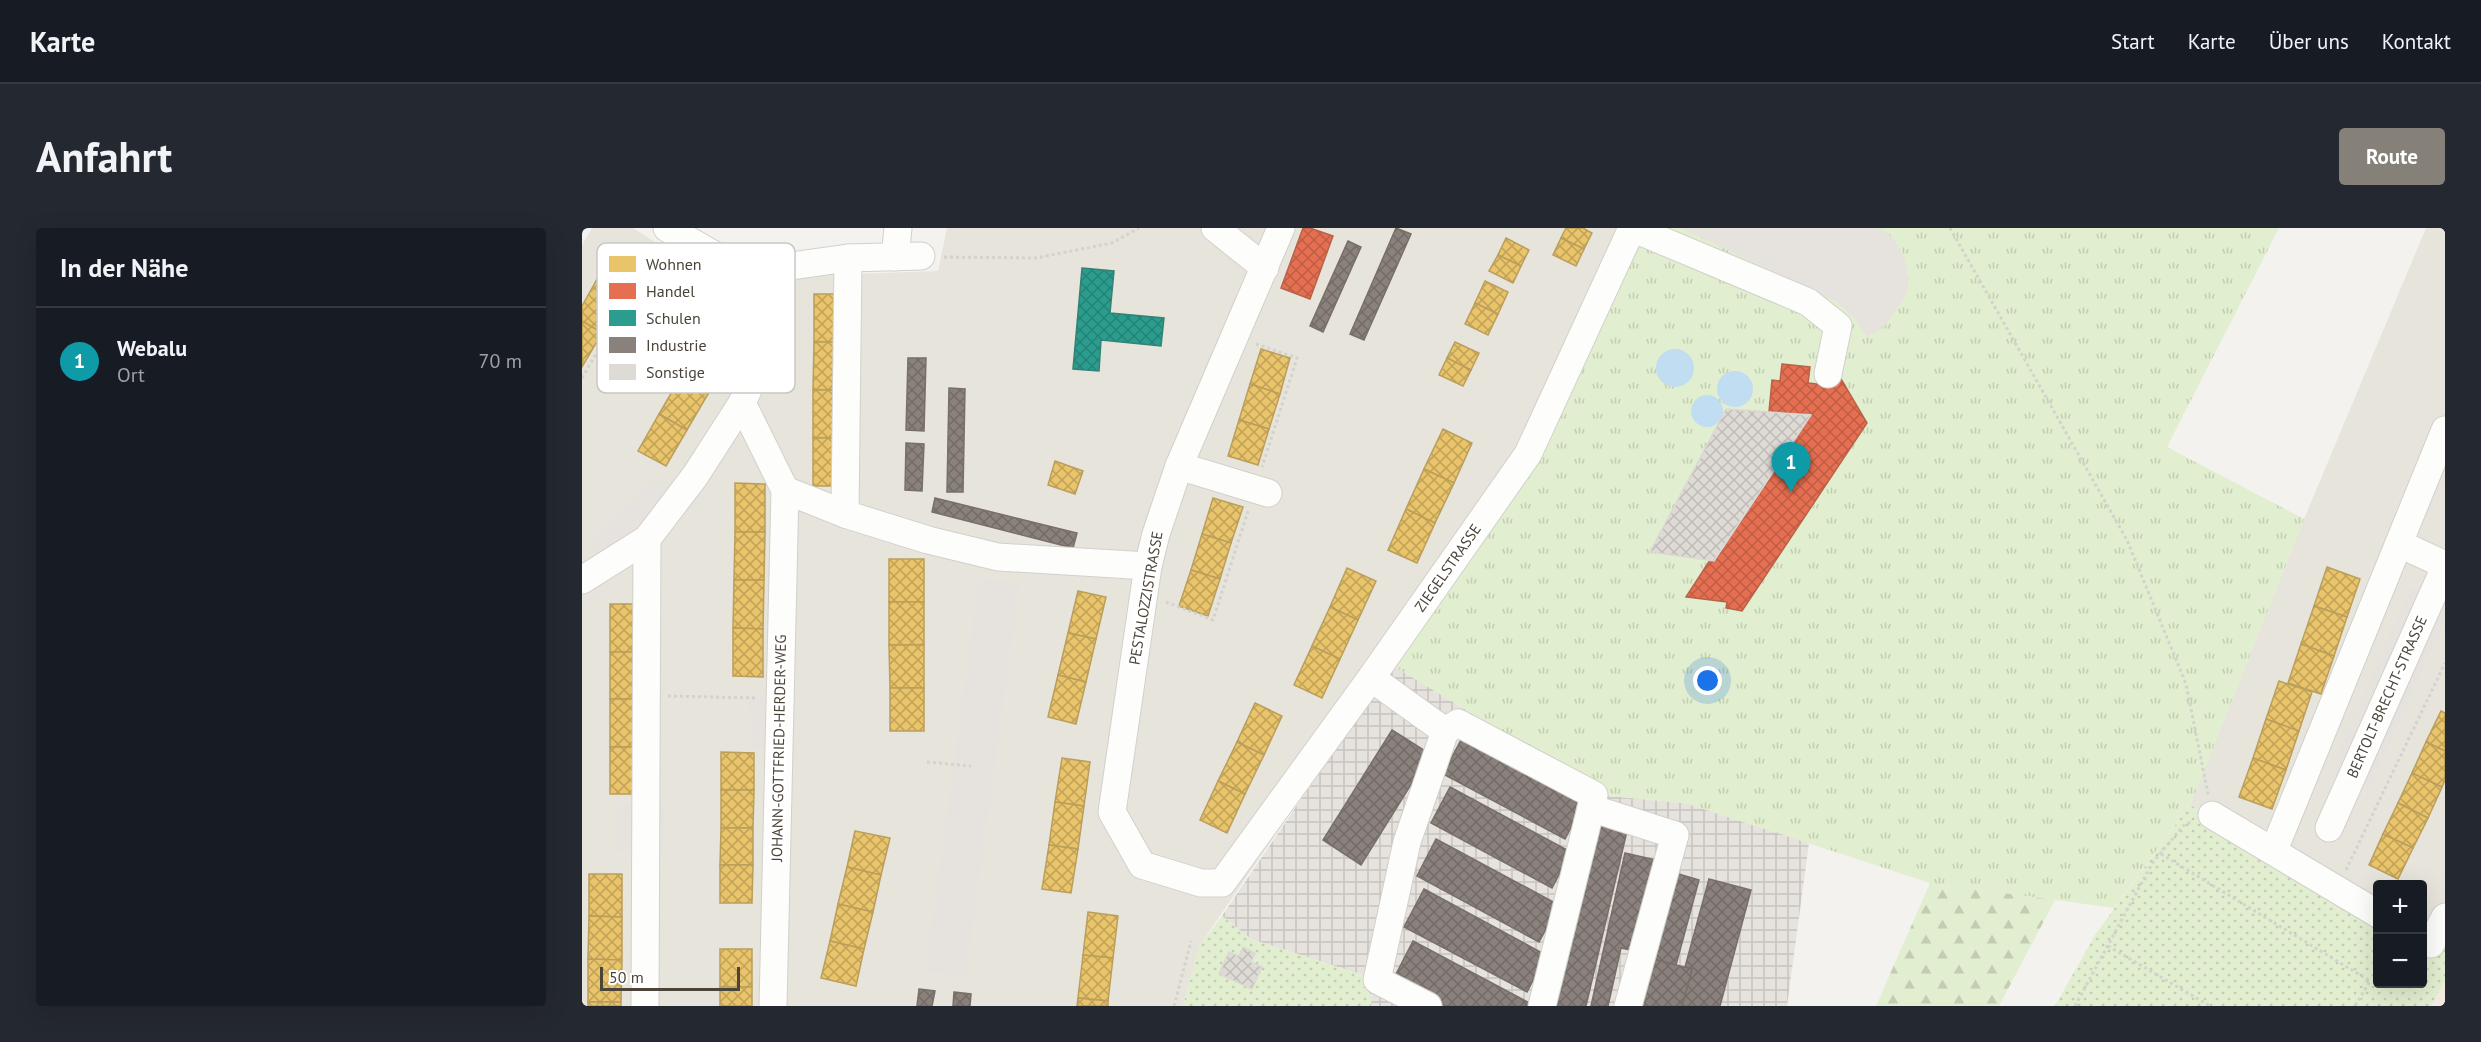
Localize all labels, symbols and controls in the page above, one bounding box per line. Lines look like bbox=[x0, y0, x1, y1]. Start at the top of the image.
text: Karte bbox=[30, 23, 95, 60]
text: Start bbox=[2111, 28, 2155, 55]
text: Karte bbox=[2188, 28, 2236, 55]
text: Über uns bbox=[2269, 28, 2349, 55]
text: Kontakt bbox=[2382, 28, 2451, 55]
button: Route bbox=[2339, 128, 2445, 185]
text: Anfahrt bbox=[36, 129, 172, 184]
legend bbox=[597, 243, 795, 393]
text: In der Nähe bbox=[60, 251, 188, 284]
text: Wohnen bbox=[646, 254, 702, 274]
text: Handel bbox=[646, 281, 695, 301]
text: Schulen bbox=[646, 308, 701, 328]
text: Webalu bbox=[117, 334, 187, 362]
text: Industrie bbox=[646, 335, 707, 355]
text: 1 bbox=[74, 348, 85, 374]
text: 70 m bbox=[479, 348, 522, 374]
text: Ort bbox=[117, 362, 145, 388]
text: Sonstige bbox=[646, 362, 705, 382]
pin: 1 bbox=[1772, 442, 1810, 492]
street label: ZIEGELSTRASSE bbox=[1410, 520, 1485, 615]
street label: PESTALOZZISTRASSE bbox=[1124, 530, 1167, 666]
street label: BERTOLT-BRECHT-STRASSE bbox=[2342, 613, 2431, 781]
street label: JOHANN-GOTTFRIED-HERDER-WEG bbox=[767, 634, 790, 863]
your location bbox=[1693, 666, 1722, 695]
map controls bbox=[2373, 880, 2427, 988]
button: + bbox=[2373, 880, 2427, 934]
button: − bbox=[2373, 934, 2427, 988]
scale bar bbox=[600, 964, 740, 992]
text: 50 m bbox=[609, 967, 644, 987]

